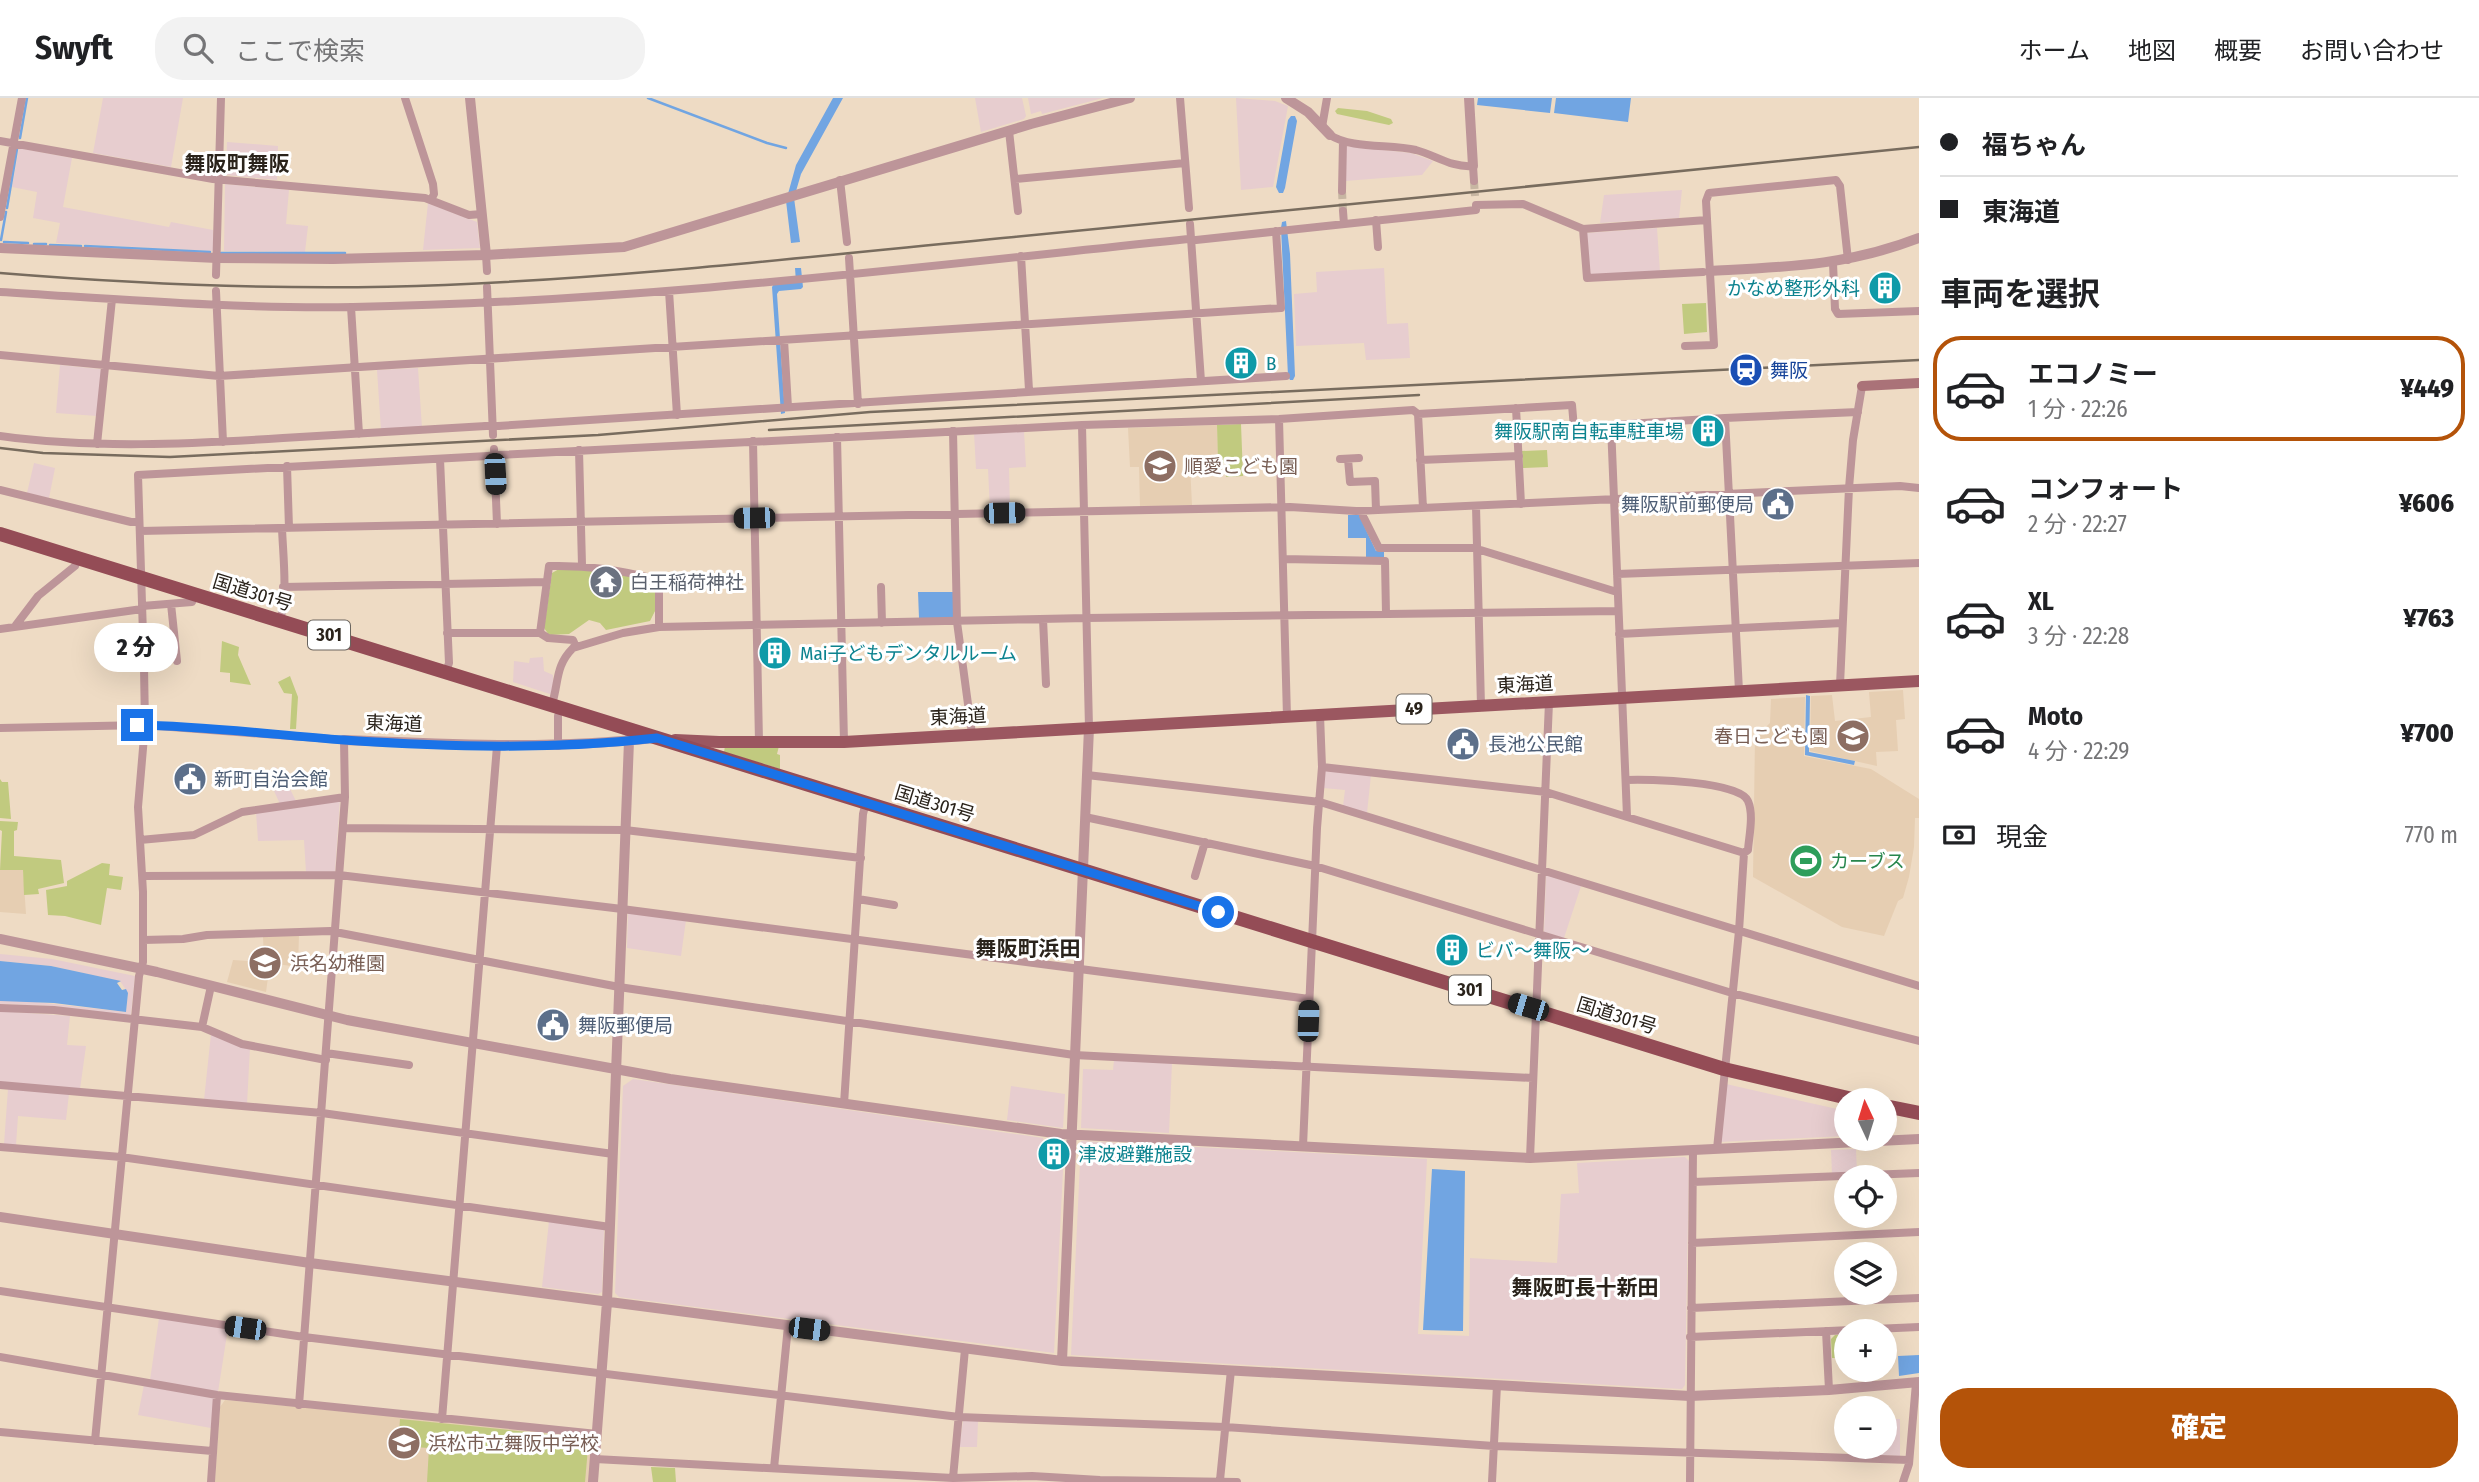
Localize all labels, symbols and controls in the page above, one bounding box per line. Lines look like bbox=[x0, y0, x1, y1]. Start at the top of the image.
search box bbox=[155, 17, 645, 80]
text: Swyft bbox=[35, 28, 113, 68]
icon: search bbox=[179, 29, 217, 67]
text: ここで検索 bbox=[235, 36, 365, 67]
text: ホーム bbox=[2019, 37, 2090, 65]
text: 地図 bbox=[2128, 37, 2176, 65]
text: 概要 bbox=[2214, 37, 2262, 65]
text: お問い合わせ bbox=[2300, 37, 2444, 65]
text: 福ちゃん bbox=[1982, 130, 2086, 161]
district label: 舞阪町舞阪 bbox=[185, 151, 290, 177]
text: 東海道 bbox=[1982, 197, 2060, 228]
building icon: かなめ整形外科 bbox=[1866, 269, 1904, 307]
text: 車両を選択 bbox=[1940, 275, 2100, 313]
place label: かなめ整形外科 bbox=[1727, 277, 1860, 300]
building icon: B bbox=[1222, 344, 1260, 382]
station icon: 舞阪 bbox=[1727, 351, 1765, 389]
place label: B bbox=[1266, 352, 1276, 375]
icon: car bbox=[1944, 357, 2007, 420]
place label: 舞阪 bbox=[1770, 359, 1808, 382]
text: エコノミー bbox=[2028, 359, 2158, 390]
text: ¥449 bbox=[2400, 373, 2454, 404]
text: 1 分 · 22:26 bbox=[2028, 395, 2128, 423]
building icon: 舞阪駅南自転車駐車場 bbox=[1689, 412, 1727, 450]
place label: 舞阪駅南自転車駐車場 bbox=[1494, 420, 1684, 443]
school or university icon: 順愛こども園 bbox=[1141, 447, 1179, 485]
car bbox=[484, 452, 507, 496]
place label: 順愛こども園 bbox=[1184, 455, 1298, 478]
icon: car bbox=[1944, 472, 2007, 535]
text: コンフォート bbox=[2028, 474, 2183, 505]
public building icon: 舞阪駅前郵便局 bbox=[1759, 485, 1797, 523]
text: ¥606 bbox=[2399, 488, 2454, 519]
place label: 舞阪駅前郵便局 bbox=[1621, 493, 1754, 516]
car bbox=[983, 502, 1026, 524]
car bbox=[733, 507, 776, 529]
text: 2 分 · 22:27 bbox=[2028, 510, 2127, 538]
temple icon: 白王稲荷神社 bbox=[587, 563, 625, 601]
street label: 国道301号 bbox=[210, 569, 296, 616]
place label: 白王稲荷神社 bbox=[630, 571, 744, 594]
text: XL bbox=[2028, 586, 2054, 617]
icon: car bbox=[1944, 587, 2007, 650]
text: ¥763 bbox=[2403, 603, 2454, 634]
road number: 301 bbox=[308, 620, 350, 650]
text: 3 分 · 22:28 bbox=[2028, 622, 2129, 650]
callout: 2 分 bbox=[95, 624, 179, 672]
text: 2 分 bbox=[117, 633, 155, 661]
building icon: Mai子どもデンタルルーム bbox=[756, 634, 794, 672]
place label: Mai子どもデンタルルーム bbox=[800, 642, 1017, 665]
street label: 東海道 bbox=[1496, 672, 1554, 697]
road number: 49 bbox=[1396, 694, 1432, 724]
text: Moto bbox=[2028, 701, 2083, 732]
icon: car bbox=[1944, 702, 2007, 765]
street label: 東海道 bbox=[929, 704, 987, 729]
route end bbox=[121, 709, 153, 741]
street label: 東海道 bbox=[365, 711, 423, 736]
school or university icon: 春日こども園 bbox=[1834, 717, 1872, 755]
text: ¥700 bbox=[2400, 718, 2454, 749]
public building icon: 長池公民館 bbox=[1444, 725, 1482, 763]
place label: 春日こども園 bbox=[1714, 725, 1828, 748]
place label: 長池公民館 bbox=[1488, 733, 1583, 756]
text: 4 分 · 22:29 bbox=[2028, 737, 2130, 765]
public building icon: 新町自治会館 bbox=[171, 760, 209, 798]
place label: 新町自治会館 bbox=[214, 768, 328, 791]
street label: 国道301号 bbox=[892, 780, 978, 827]
icon: cash bbox=[1940, 816, 1978, 854]
text: 770 m bbox=[2404, 821, 2458, 849]
text: 現金 bbox=[1996, 822, 2048, 853]
sports icon: カーブス bbox=[1787, 842, 1825, 880]
place label: カーブス bbox=[1830, 850, 1905, 873]
route start bbox=[1202, 896, 1234, 928]
building icon: ビバ～舞阪～ bbox=[1433, 931, 1471, 969]
district label: 舞阪町浜田 bbox=[976, 936, 1081, 962]
place label: ビバ～舞阪～ bbox=[1476, 939, 1590, 962]
school or university icon: 浜名幼稚園 bbox=[246, 944, 284, 982]
place label: 浜名幼稚園 bbox=[290, 952, 385, 975]
road number: 301 bbox=[1449, 976, 1491, 1004]
car bbox=[1505, 991, 1552, 1023]
street label: 国道301号 bbox=[1574, 992, 1660, 1039]
car bbox=[1297, 1000, 1320, 1042]
public building icon: 舞阪郵便局 bbox=[534, 1006, 572, 1044]
place label: 舞阪郵便局 bbox=[578, 1014, 673, 1037]
north arrow bbox=[1834, 1088, 1897, 1152]
map controls bbox=[1834, 1088, 1897, 1459]
building icon: 津波避難施設 bbox=[1035, 1135, 1073, 1173]
place label: 津波避難施設 bbox=[1078, 1143, 1192, 1166]
button: locate bbox=[1834, 1165, 1897, 1228]
button: layers bbox=[1834, 1242, 1897, 1305]
district label: 舞阪町長十新田 bbox=[1512, 1275, 1659, 1301]
car bbox=[223, 1315, 268, 1341]
car bbox=[787, 1316, 832, 1342]
button: + bbox=[1834, 1319, 1897, 1382]
button: 確定 bbox=[1940, 1388, 2458, 1468]
button: − bbox=[1834, 1396, 1897, 1459]
school or university icon: 浜松市立舞阪中学校 bbox=[385, 1424, 423, 1462]
place label: 浜松市立舞阪中学校 bbox=[428, 1432, 599, 1455]

